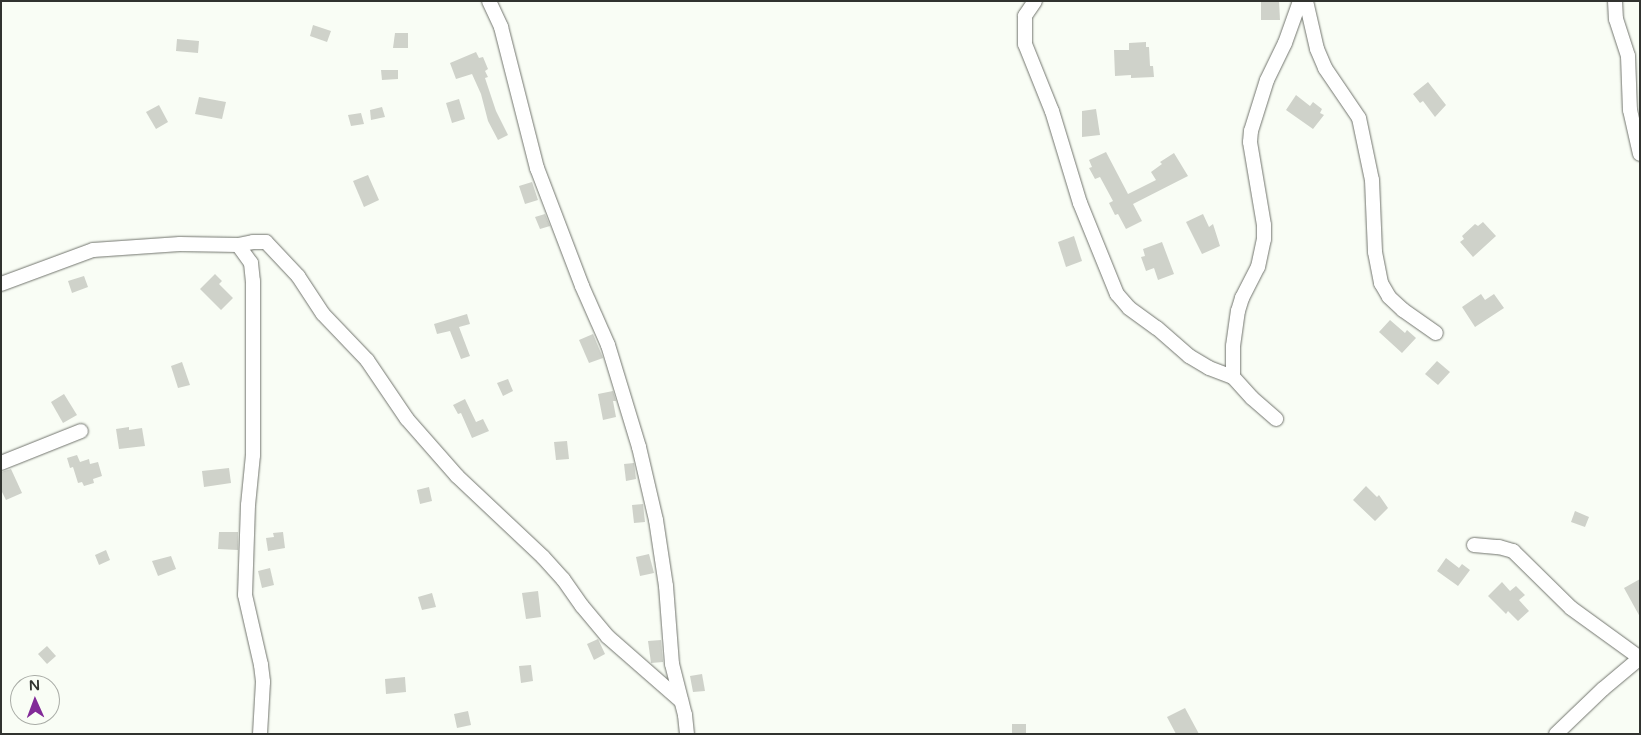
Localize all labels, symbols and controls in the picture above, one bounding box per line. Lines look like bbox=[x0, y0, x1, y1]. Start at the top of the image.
north arrow bbox=[10, 675, 60, 725]
text: N bbox=[29, 677, 40, 694]

